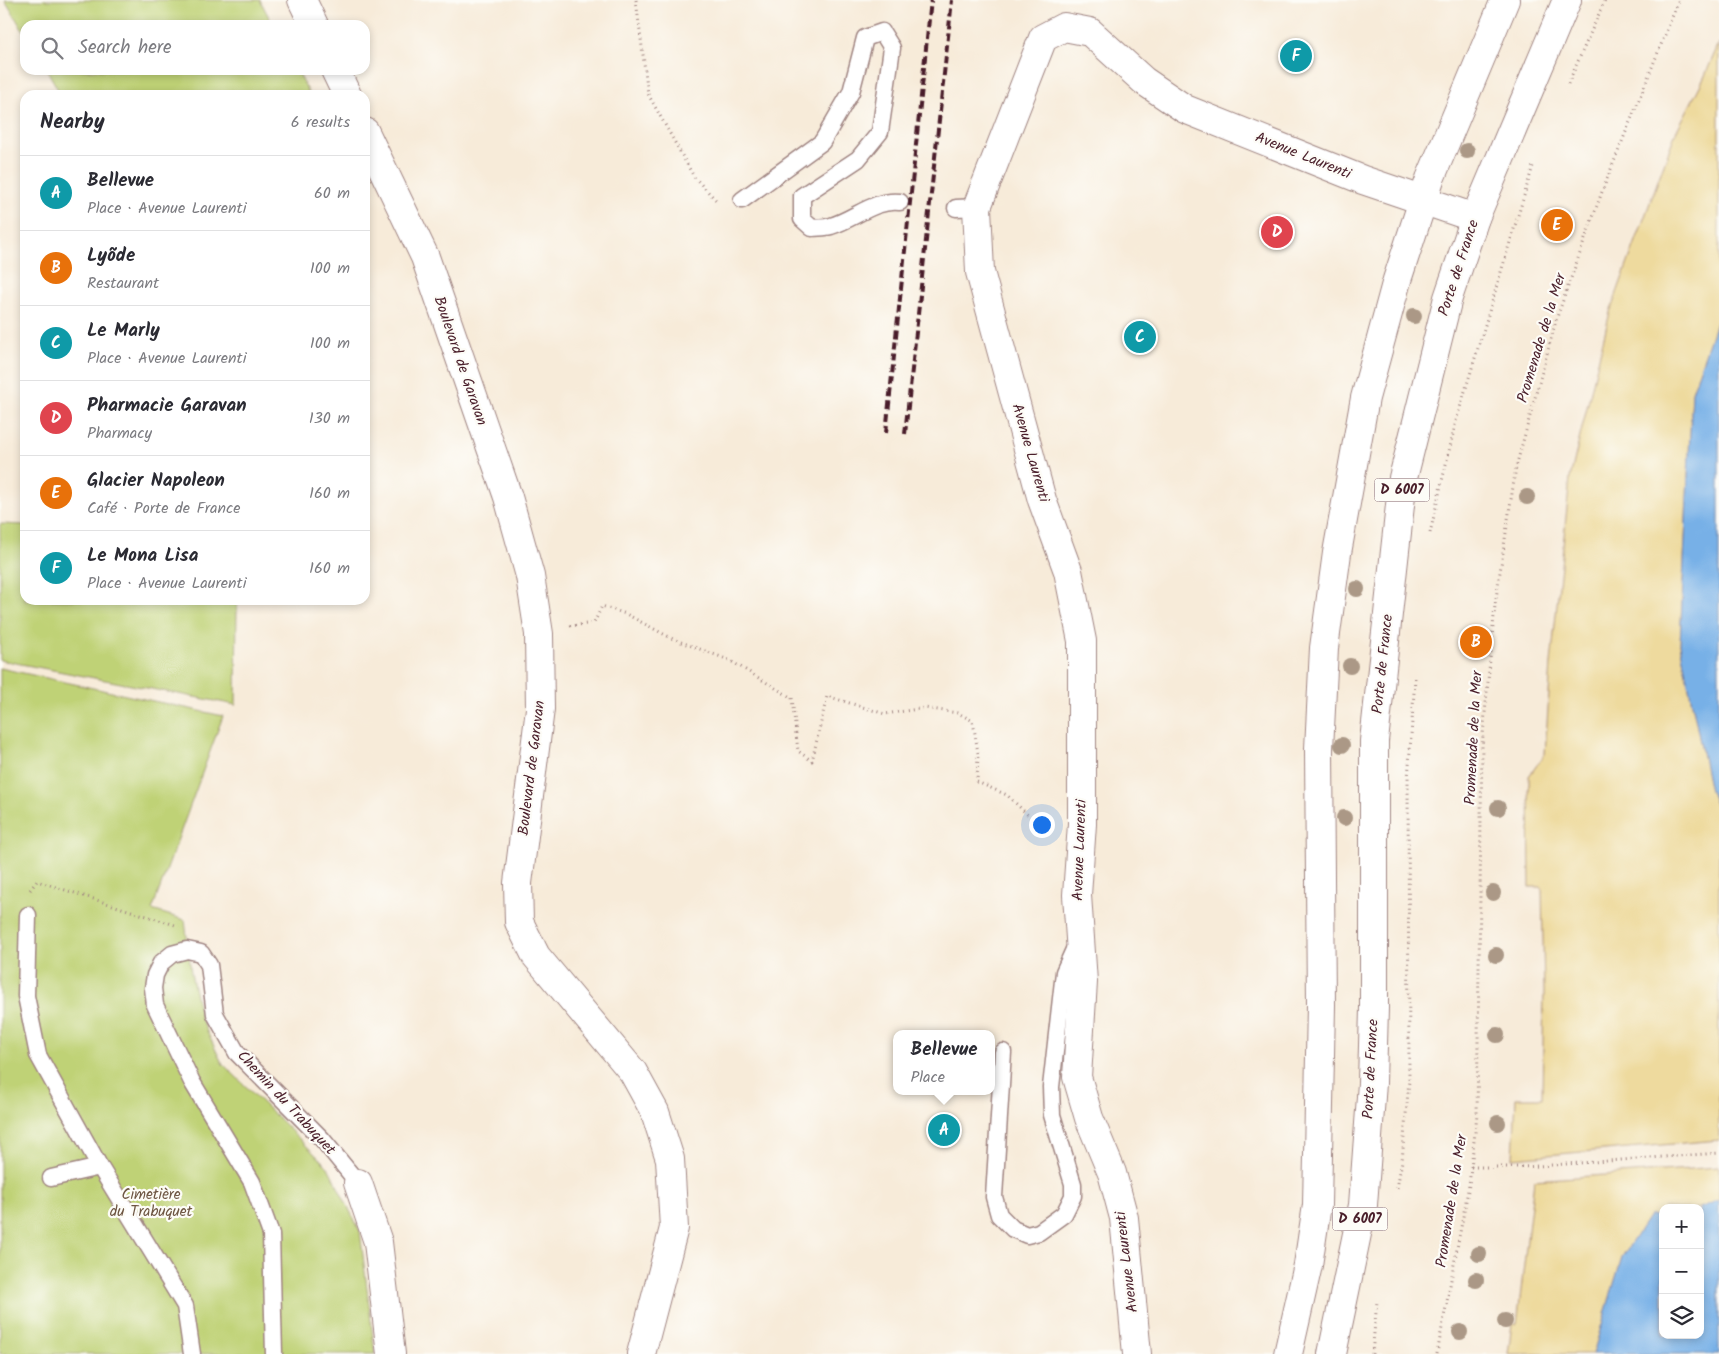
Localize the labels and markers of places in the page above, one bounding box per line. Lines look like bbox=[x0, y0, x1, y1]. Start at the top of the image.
pin: F bbox=[1280, 37, 1312, 75]
pin: E bbox=[1541, 206, 1573, 244]
pin: D bbox=[1261, 213, 1293, 251]
pin: C bbox=[1124, 318, 1156, 356]
pin: B bbox=[1460, 623, 1492, 661]
pin: A bbox=[928, 1111, 960, 1149]

